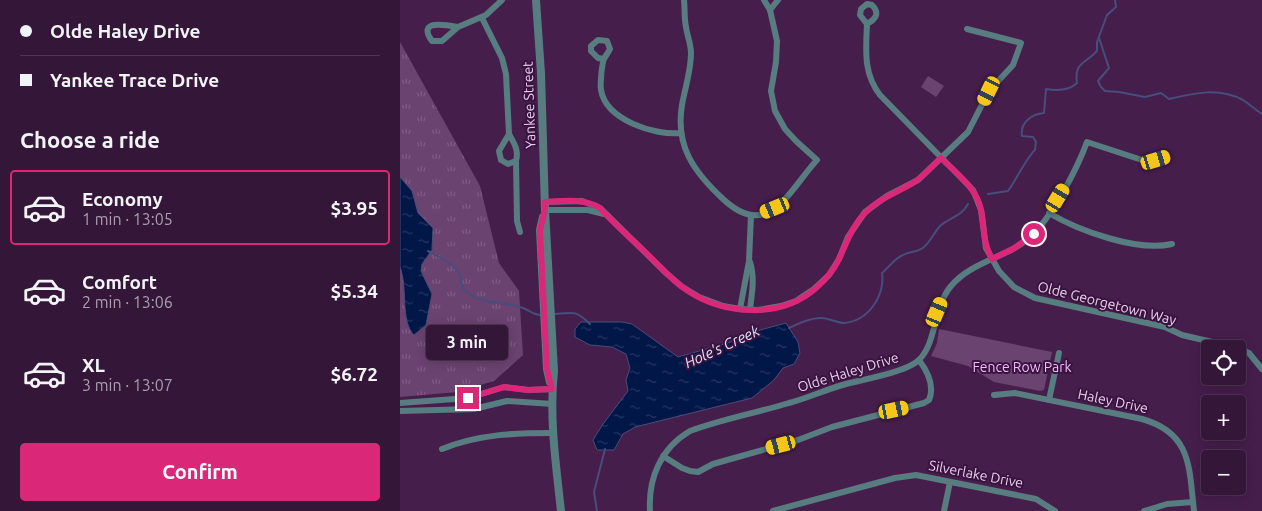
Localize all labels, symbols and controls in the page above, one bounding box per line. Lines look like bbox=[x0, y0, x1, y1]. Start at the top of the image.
text: Olde Haley Drive bbox=[50, 20, 201, 42]
street label: Yankee Street bbox=[519, 61, 539, 149]
text: Yankee Trace Drive bbox=[50, 69, 219, 91]
car bbox=[975, 74, 1002, 108]
text: Choose a ride bbox=[20, 127, 160, 152]
car bbox=[1139, 148, 1172, 172]
car bbox=[1043, 181, 1072, 215]
icon: car bbox=[22, 185, 67, 230]
text: Economy bbox=[82, 188, 163, 210]
car bbox=[758, 195, 791, 221]
text: $3.95 bbox=[330, 197, 378, 219]
text: 1 min · 13:05 bbox=[82, 210, 173, 228]
route start bbox=[1023, 223, 1045, 245]
icon: car bbox=[22, 268, 67, 313]
text: Comfort bbox=[82, 271, 157, 293]
street label: Olde Georgetown Way bbox=[1036, 278, 1178, 328]
text: $5.34 bbox=[330, 280, 378, 302]
text: 2 min · 13:06 bbox=[82, 293, 173, 311]
car bbox=[924, 295, 949, 329]
water label: Hole's Creek bbox=[682, 322, 762, 371]
callout: 3 min bbox=[427, 326, 509, 360]
text: 3 min bbox=[447, 333, 487, 351]
map controls bbox=[1201, 340, 1246, 495]
button: locate bbox=[1201, 340, 1246, 385]
street label: Olde Haley Drive bbox=[795, 349, 901, 395]
icon: car bbox=[22, 351, 67, 396]
text: XL bbox=[82, 354, 105, 376]
park label: Fence Row Park bbox=[972, 359, 1072, 375]
text: $6.72 bbox=[330, 363, 378, 385]
text: 3 min · 13:07 bbox=[82, 376, 173, 394]
street label: Haley Drive bbox=[1076, 386, 1150, 416]
route end bbox=[457, 387, 479, 409]
button: + bbox=[1201, 395, 1246, 440]
car bbox=[877, 400, 910, 420]
car bbox=[764, 434, 797, 456]
button: Confirm bbox=[20, 443, 380, 501]
button: − bbox=[1201, 450, 1246, 495]
street label: Silverlake Drive bbox=[927, 457, 1025, 491]

